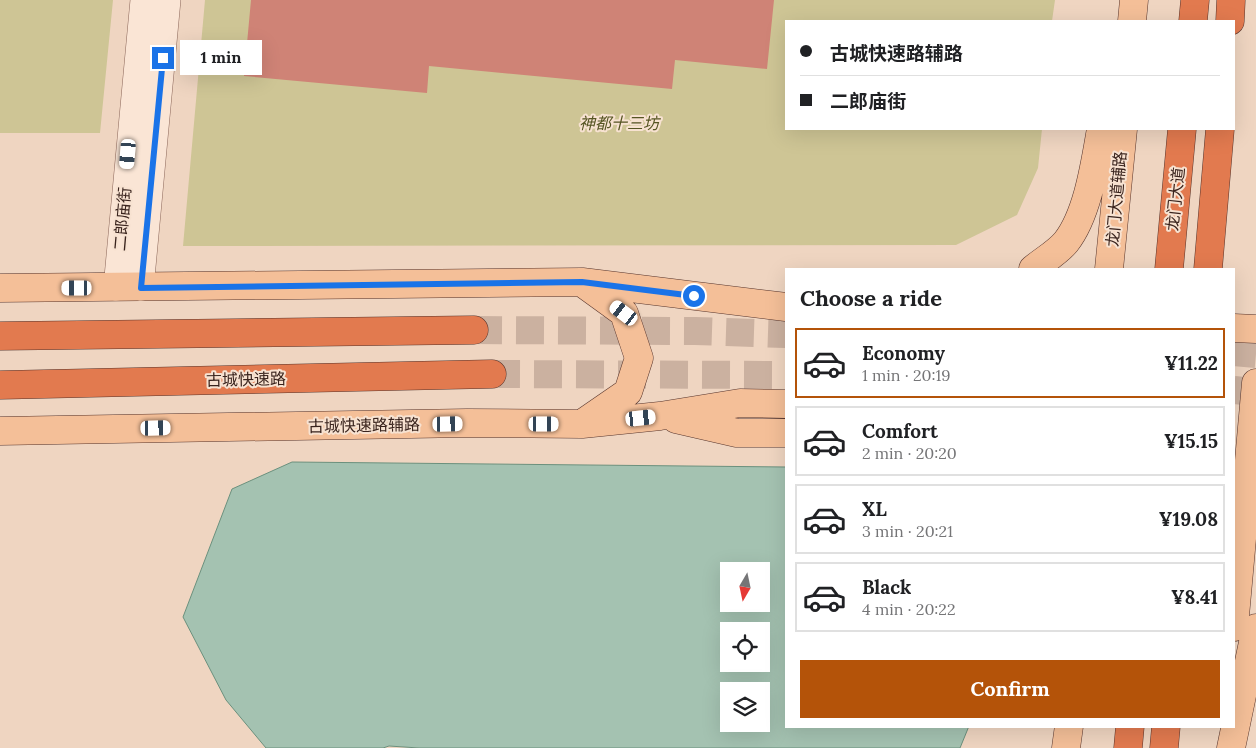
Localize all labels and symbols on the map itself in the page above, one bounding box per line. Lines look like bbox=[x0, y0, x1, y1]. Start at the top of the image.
callout: 1 min bbox=[180, 40, 263, 76]
route end bbox=[152, 47, 174, 69]
park label: 神都十三坊 bbox=[579, 113, 662, 133]
car bbox=[119, 138, 136, 170]
street label: 龙门大道辅路 bbox=[1102, 150, 1130, 248]
street label: 龙门大道 bbox=[1162, 166, 1188, 232]
street label: 二郎庙街 bbox=[109, 186, 135, 252]
car bbox=[62, 281, 92, 296]
route start bbox=[683, 285, 705, 307]
car bbox=[607, 298, 640, 328]
street label: 古城快速路 bbox=[206, 368, 286, 390]
car bbox=[625, 409, 656, 427]
street label: 古城快速路辅路 bbox=[308, 414, 420, 436]
car bbox=[432, 416, 463, 432]
car bbox=[529, 417, 559, 432]
car bbox=[140, 420, 171, 436]
north arrow bbox=[720, 562, 770, 612]

